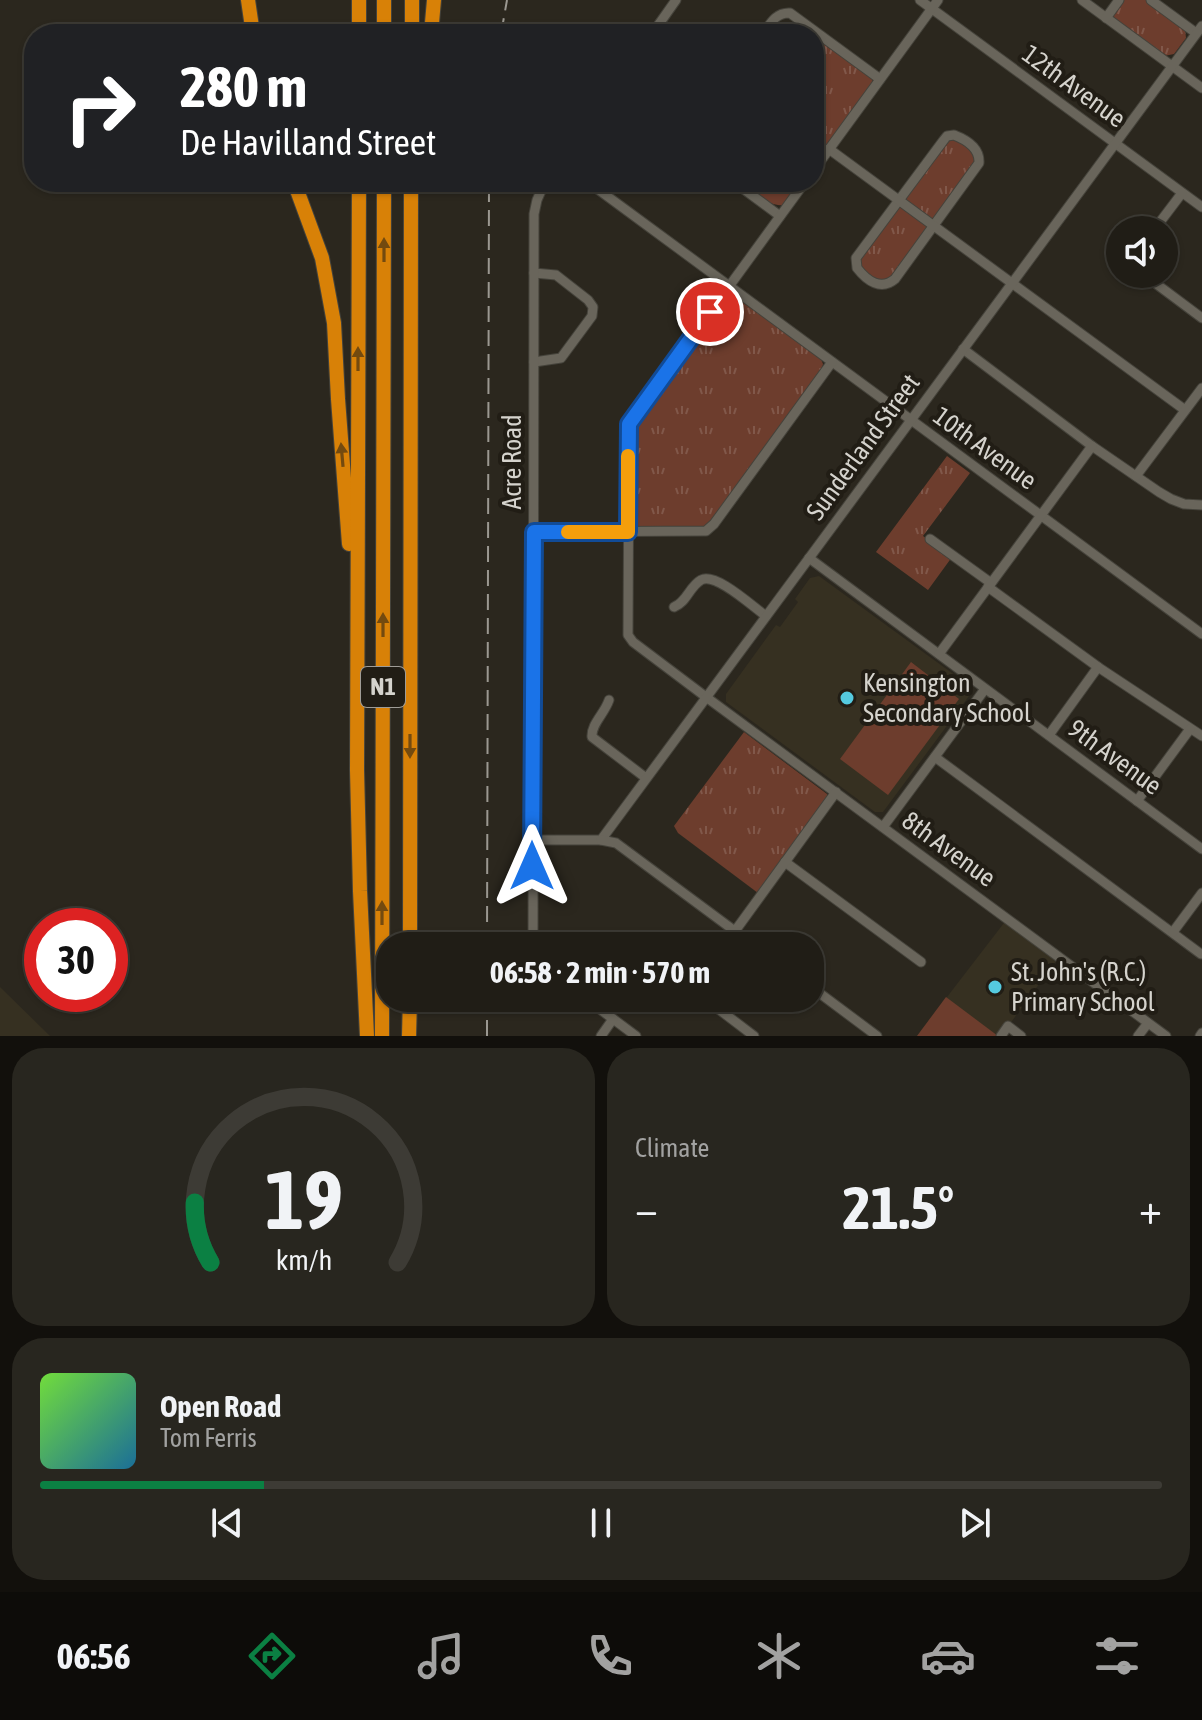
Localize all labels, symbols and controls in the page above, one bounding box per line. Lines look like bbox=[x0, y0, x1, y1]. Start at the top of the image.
street label: 12th Avenue bbox=[1017, 39, 1131, 133]
text: 280 m bbox=[180, 55, 307, 119]
icon: right bbox=[48, 56, 152, 160]
text: De Havilland Street bbox=[180, 121, 436, 163]
map controls bbox=[1106, 216, 1178, 288]
button: sound bbox=[1106, 216, 1178, 288]
one-way arrow bbox=[378, 237, 390, 262]
pin bbox=[676, 278, 744, 346]
icon: arrive bbox=[688, 290, 732, 334]
one-way arrow bbox=[352, 346, 364, 371]
street label: Sunderland Street bbox=[800, 368, 926, 526]
street label: 10th Avenue bbox=[928, 401, 1042, 495]
street label: Acre Road bbox=[497, 414, 527, 510]
one-way arrow bbox=[335, 442, 348, 467]
one-way arrow bbox=[377, 612, 389, 637]
road number: N1 bbox=[361, 667, 405, 707]
place label: Kensington Secondary School bbox=[863, 668, 1031, 728]
marker: Kensington Secondary School bbox=[838, 689, 856, 707]
street label: 9th Avenue bbox=[1063, 713, 1167, 801]
one-way arrow bbox=[404, 734, 416, 759]
street label: 8th Avenue bbox=[897, 805, 1001, 893]
position arrow bbox=[490, 824, 574, 908]
one-way arrow bbox=[376, 900, 388, 925]
speed limit sign: 30 bbox=[24, 908, 128, 1012]
text: 06:58 · 2 min · 570 m bbox=[490, 955, 710, 989]
place label: St. John's (R.C.) Primary School bbox=[1011, 957, 1155, 1017]
marker: St. John's (R.C.) Primary School bbox=[986, 978, 1004, 996]
text: Climate bbox=[635, 1133, 709, 1163]
text: 19 bbox=[264, 1151, 343, 1247]
text: 21.5° bbox=[843, 1173, 954, 1242]
text: − bbox=[635, 1183, 658, 1233]
text: + bbox=[1139, 1183, 1162, 1233]
text: km/h bbox=[275, 1243, 332, 1276]
text: Open Road bbox=[160, 1389, 281, 1423]
text: Tom Ferris bbox=[160, 1423, 257, 1453]
icon: previous bbox=[205, 1501, 249, 1545]
icon: pause bbox=[579, 1501, 623, 1545]
icon: next bbox=[953, 1501, 997, 1545]
icon: directions bbox=[244, 1628, 300, 1684]
icon: music bbox=[413, 1628, 469, 1684]
icon: phone bbox=[582, 1628, 638, 1684]
icon: climate bbox=[751, 1628, 807, 1684]
icon: car bbox=[920, 1628, 976, 1684]
icon: filters bbox=[1089, 1628, 1145, 1684]
text: 06:56 bbox=[57, 1635, 131, 1677]

